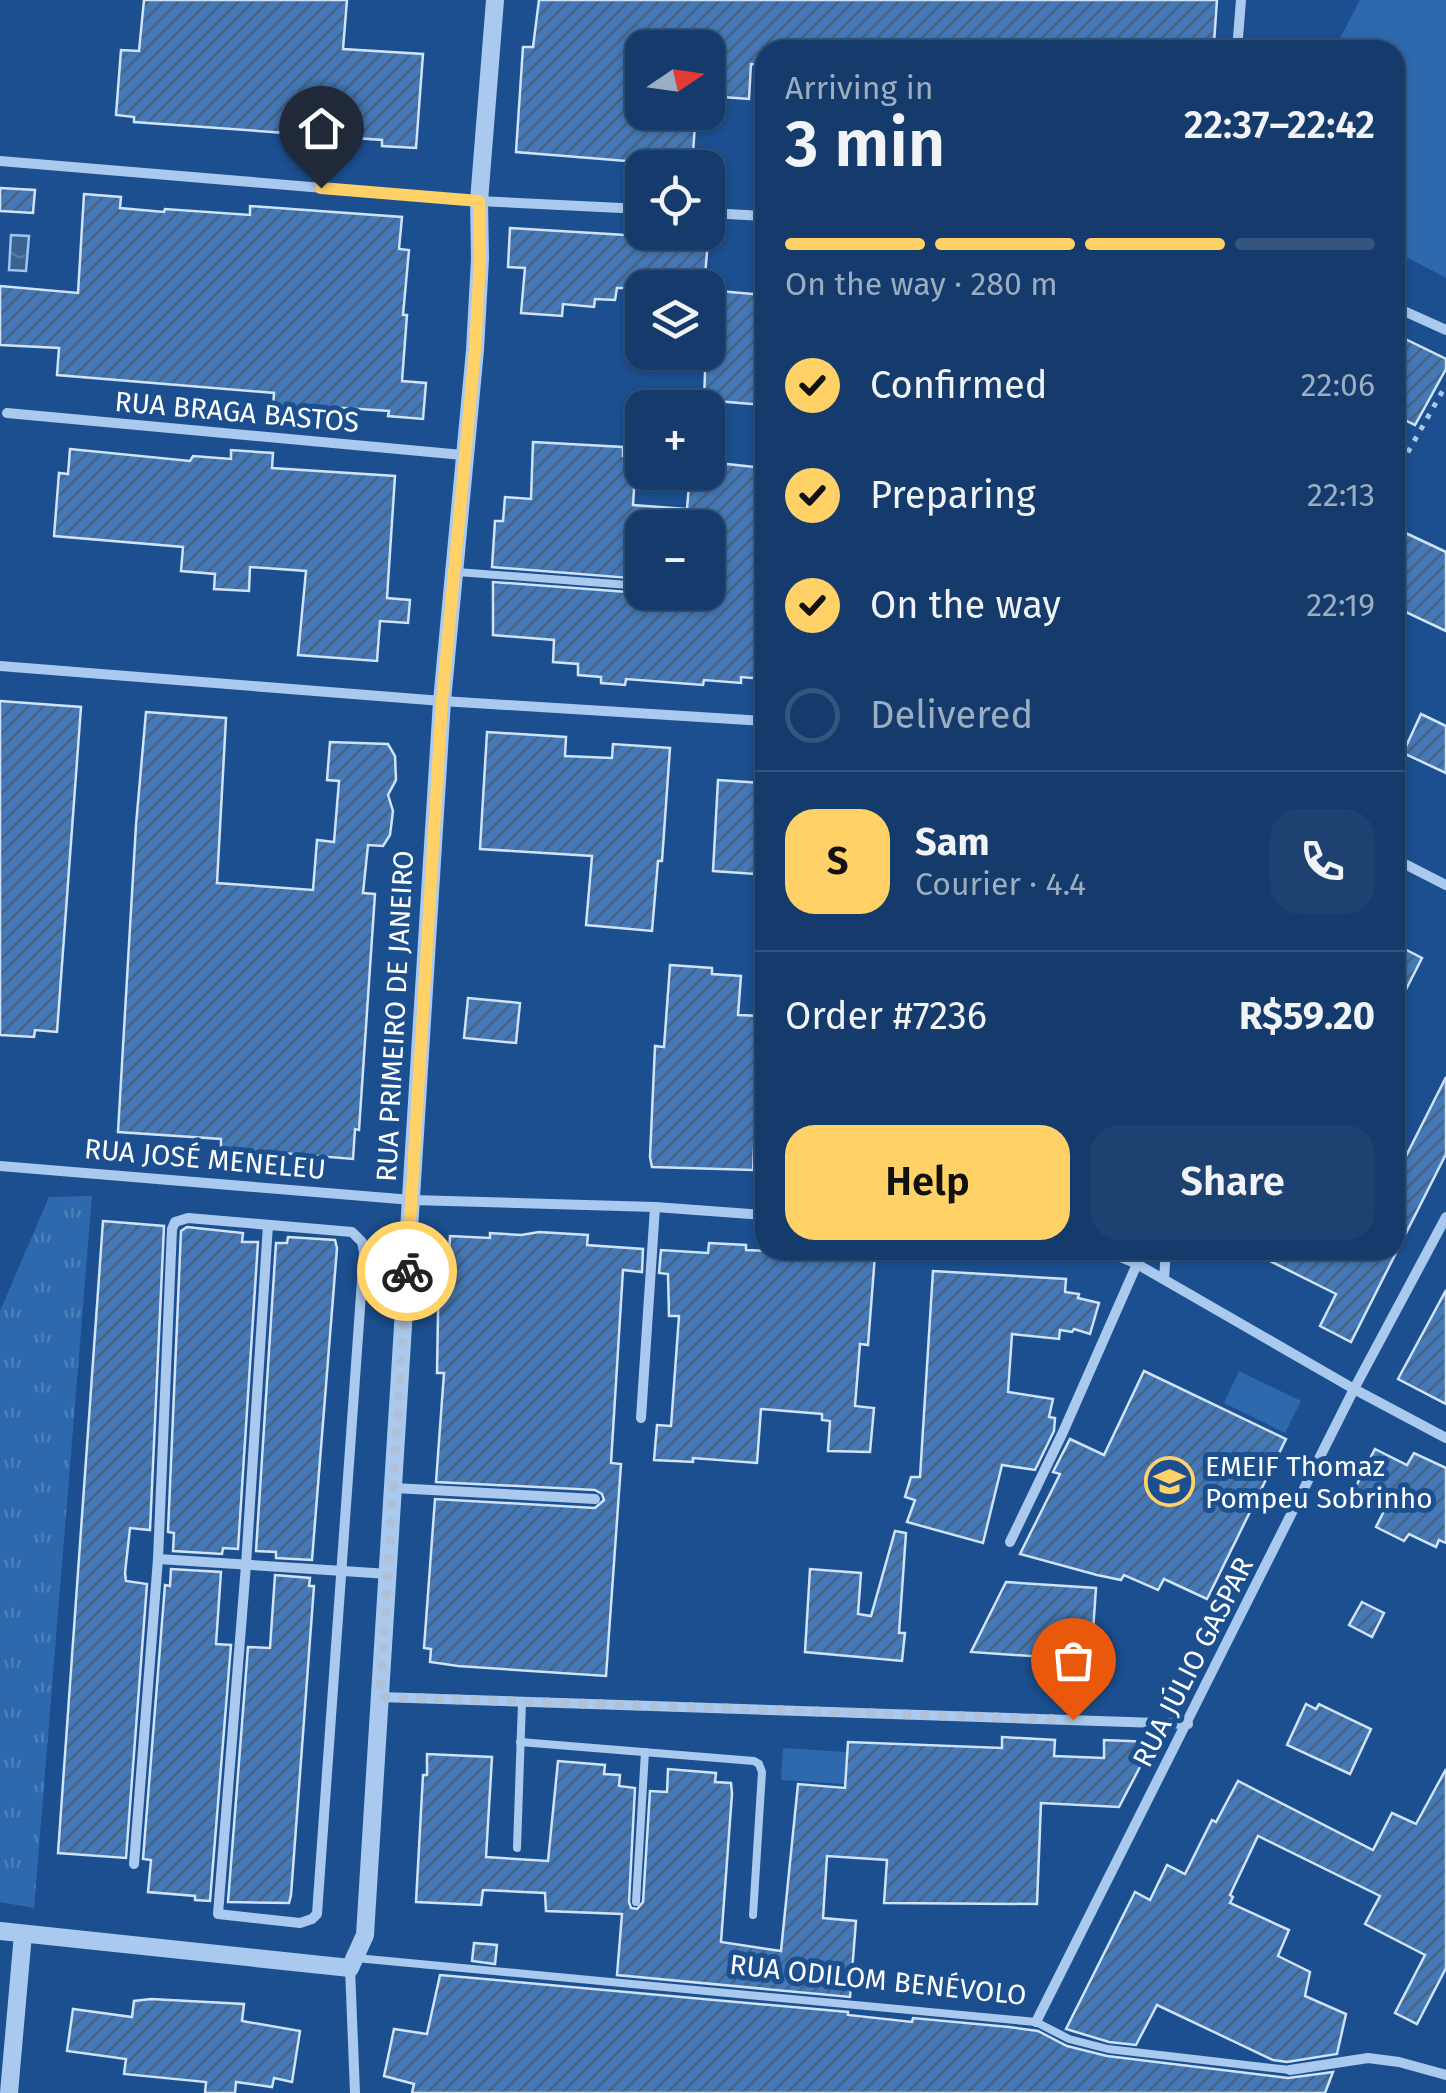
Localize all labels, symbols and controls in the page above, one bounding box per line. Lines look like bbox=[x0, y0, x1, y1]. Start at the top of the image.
north arrow bbox=[625, 30, 725, 130]
map controls bbox=[625, 30, 725, 610]
text: Arriving in bbox=[785, 69, 933, 107]
pin bbox=[279, 86, 364, 189]
icon: home bbox=[294, 101, 349, 156]
text: 22:37–22:42 bbox=[1184, 102, 1375, 148]
text: 3 min bbox=[785, 105, 945, 183]
button: locate bbox=[625, 150, 725, 250]
text: On the way · 280 m bbox=[785, 265, 1058, 303]
button: layers bbox=[625, 270, 725, 370]
icon: check bbox=[785, 358, 840, 413]
text: Confirmed bbox=[870, 362, 1048, 408]
text: 22:06 bbox=[1301, 366, 1375, 404]
street label: RUA BRAGA BASTOS bbox=[114, 385, 360, 439]
button: + bbox=[625, 390, 725, 490]
icon: check bbox=[785, 468, 840, 523]
text: Preparing bbox=[870, 472, 1036, 518]
text: 22:13 bbox=[1307, 476, 1375, 514]
button: − bbox=[625, 510, 725, 610]
icon: check bbox=[785, 578, 840, 633]
text: On the way bbox=[870, 582, 1061, 628]
text: 22:19 bbox=[1306, 586, 1375, 624]
text: Delivered bbox=[870, 692, 1033, 738]
button: phone bbox=[1270, 809, 1375, 914]
text: Sam bbox=[915, 819, 990, 865]
text: S bbox=[827, 838, 848, 884]
street label: RUA PRIMEIRO DE JANEIRO bbox=[370, 849, 420, 1183]
text: Courier · 4.4 bbox=[915, 865, 1086, 903]
text: Order #7236 bbox=[785, 993, 987, 1039]
text: R$59.20 bbox=[1239, 993, 1375, 1039]
button: Help bbox=[785, 1125, 1070, 1240]
button: Share bbox=[1090, 1125, 1375, 1240]
street label: RUA JOSÉ MENELEU bbox=[83, 1132, 327, 1186]
courier bbox=[357, 1221, 457, 1321]
icon: bike bbox=[380, 1244, 435, 1299]
place label: EMEIF Thomaz Pompeu Sobrinho bbox=[1205, 1450, 1433, 1515]
school or university icon: EMEIF Thomaz Pompeu Sobrinho bbox=[1144, 1456, 1196, 1508]
street label: RUA JÚLIO GASPAR bbox=[1126, 1552, 1260, 1772]
pin bbox=[1031, 1618, 1116, 1721]
icon: bag bbox=[1046, 1633, 1101, 1688]
street label: RUA ODILOM BENÉVOLO bbox=[728, 1948, 1028, 2012]

